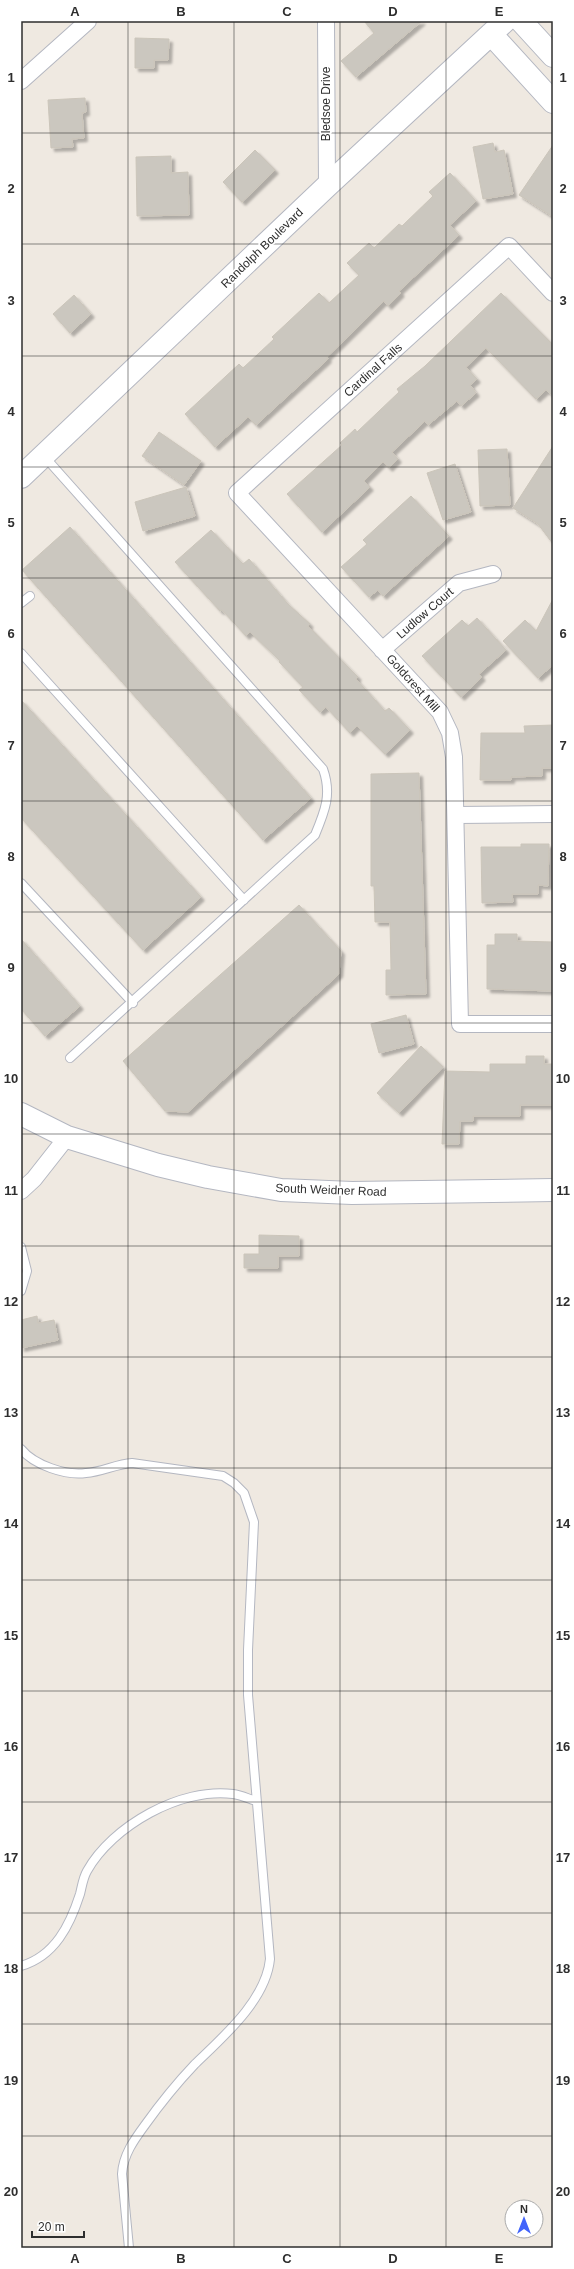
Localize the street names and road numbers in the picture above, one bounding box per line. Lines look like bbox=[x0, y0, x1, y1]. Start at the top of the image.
street label: Bledsoe Drive bbox=[319, 66, 333, 141]
street label: Randolph Boulevard bbox=[218, 205, 306, 291]
street label: Cardinal Falls bbox=[341, 340, 405, 400]
street label: Ludlow Court bbox=[394, 584, 457, 641]
street label: Goldcrest Mill bbox=[383, 651, 443, 715]
street label: South Weidner Road bbox=[275, 1181, 387, 1199]

